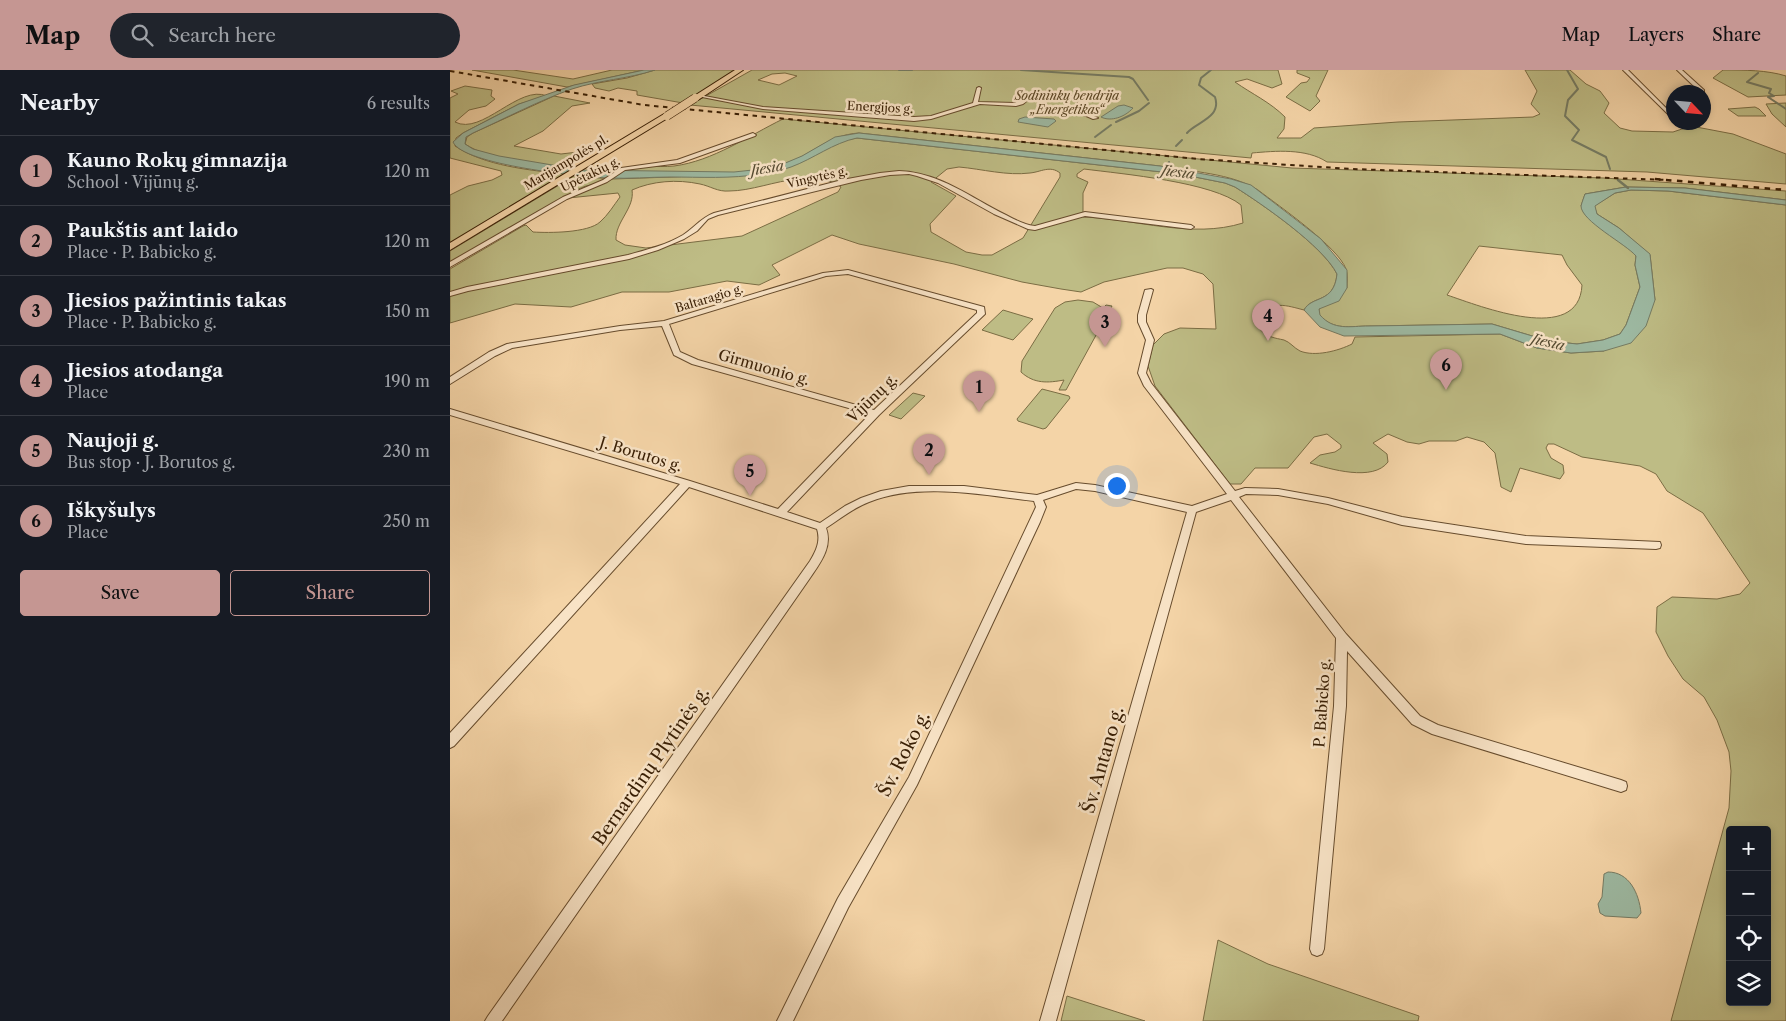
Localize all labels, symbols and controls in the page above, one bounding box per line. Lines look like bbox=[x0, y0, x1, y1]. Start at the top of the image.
search box bbox=[110, 13, 460, 58]
text: Map bbox=[25, 21, 80, 50]
icon: search bbox=[128, 21, 156, 49]
text: Search here bbox=[168, 24, 276, 47]
text: Map bbox=[1562, 24, 1600, 46]
text: Layers bbox=[1628, 24, 1684, 46]
text: Share bbox=[1712, 24, 1761, 46]
north arrow bbox=[1666, 85, 1711, 130]
park label: Sodininkų bendrija „Energetikas“ bbox=[1014, 88, 1119, 117]
text: Nearby bbox=[20, 90, 99, 115]
text: 6 results bbox=[367, 93, 430, 113]
street label: Energijos g. bbox=[847, 98, 913, 116]
street label: Marijampolės pl. bbox=[521, 131, 611, 193]
text: Kauno Rokų gimnazija bbox=[67, 149, 287, 172]
street label: Upėtakių g. bbox=[558, 153, 622, 195]
water label: Jiesia bbox=[745, 156, 786, 180]
text: 1 bbox=[32, 161, 40, 181]
text: 120 m bbox=[385, 161, 430, 181]
water label: Jiesia bbox=[1156, 161, 1196, 183]
street label: Vingytės g. bbox=[784, 163, 849, 191]
text: School · Vijūnų g. bbox=[67, 172, 199, 192]
text: Paukštis ant laido bbox=[67, 219, 238, 242]
text: 2 bbox=[31, 231, 41, 251]
text: 120 m bbox=[385, 231, 430, 251]
text: Place · P. Babicko g. bbox=[67, 242, 217, 262]
street label: Baltaragio g. bbox=[673, 281, 745, 315]
text: Jiesios pažintinis takas bbox=[67, 289, 287, 312]
pin: 4 bbox=[1252, 300, 1284, 341]
text: 3 bbox=[31, 301, 41, 321]
text: 150 m bbox=[385, 301, 430, 321]
pin: 3 bbox=[1089, 306, 1121, 347]
text: Place · P. Babicko g. bbox=[67, 312, 217, 332]
water label: Jiesia bbox=[1526, 329, 1567, 355]
street label: Girmuonio g. bbox=[716, 345, 812, 389]
pin: 6 bbox=[1430, 349, 1462, 390]
text: Jiesios atodanga bbox=[67, 359, 223, 382]
street label: Vijūnų g. bbox=[842, 369, 901, 427]
text: 4 bbox=[31, 371, 41, 391]
text: 190 m bbox=[385, 371, 430, 391]
pin: 1 bbox=[963, 371, 995, 412]
text: Place bbox=[67, 382, 108, 402]
text: Naujoji g. bbox=[67, 429, 159, 452]
street label: J. Borutos g. bbox=[596, 432, 685, 476]
pin: 2 bbox=[913, 434, 945, 475]
text: 5 bbox=[32, 441, 40, 461]
text: 230 m bbox=[383, 441, 430, 461]
text: Bus stop · J. Borutos g. bbox=[67, 452, 235, 472]
pin: 5 bbox=[734, 455, 766, 496]
your location bbox=[1104, 473, 1130, 499]
text: Iškyšulys bbox=[67, 499, 156, 522]
text: 6 bbox=[31, 511, 41, 531]
text: 250 m bbox=[383, 511, 430, 531]
text: Place bbox=[67, 522, 108, 542]
button: Save bbox=[20, 570, 220, 616]
button: Share bbox=[230, 570, 430, 616]
street label: P. Babicko g. bbox=[1309, 658, 1335, 748]
street label: Bernardinų Plytinės g. bbox=[588, 682, 714, 850]
street label: Šv. Antano g. bbox=[1075, 704, 1129, 816]
street label: Šv. Roko g. bbox=[871, 707, 935, 800]
map controls bbox=[1726, 826, 1771, 1006]
button: + bbox=[1726, 826, 1771, 871]
button: − bbox=[1726, 871, 1771, 916]
button: locate bbox=[1726, 916, 1771, 961]
button: layers bbox=[1726, 961, 1771, 1006]

